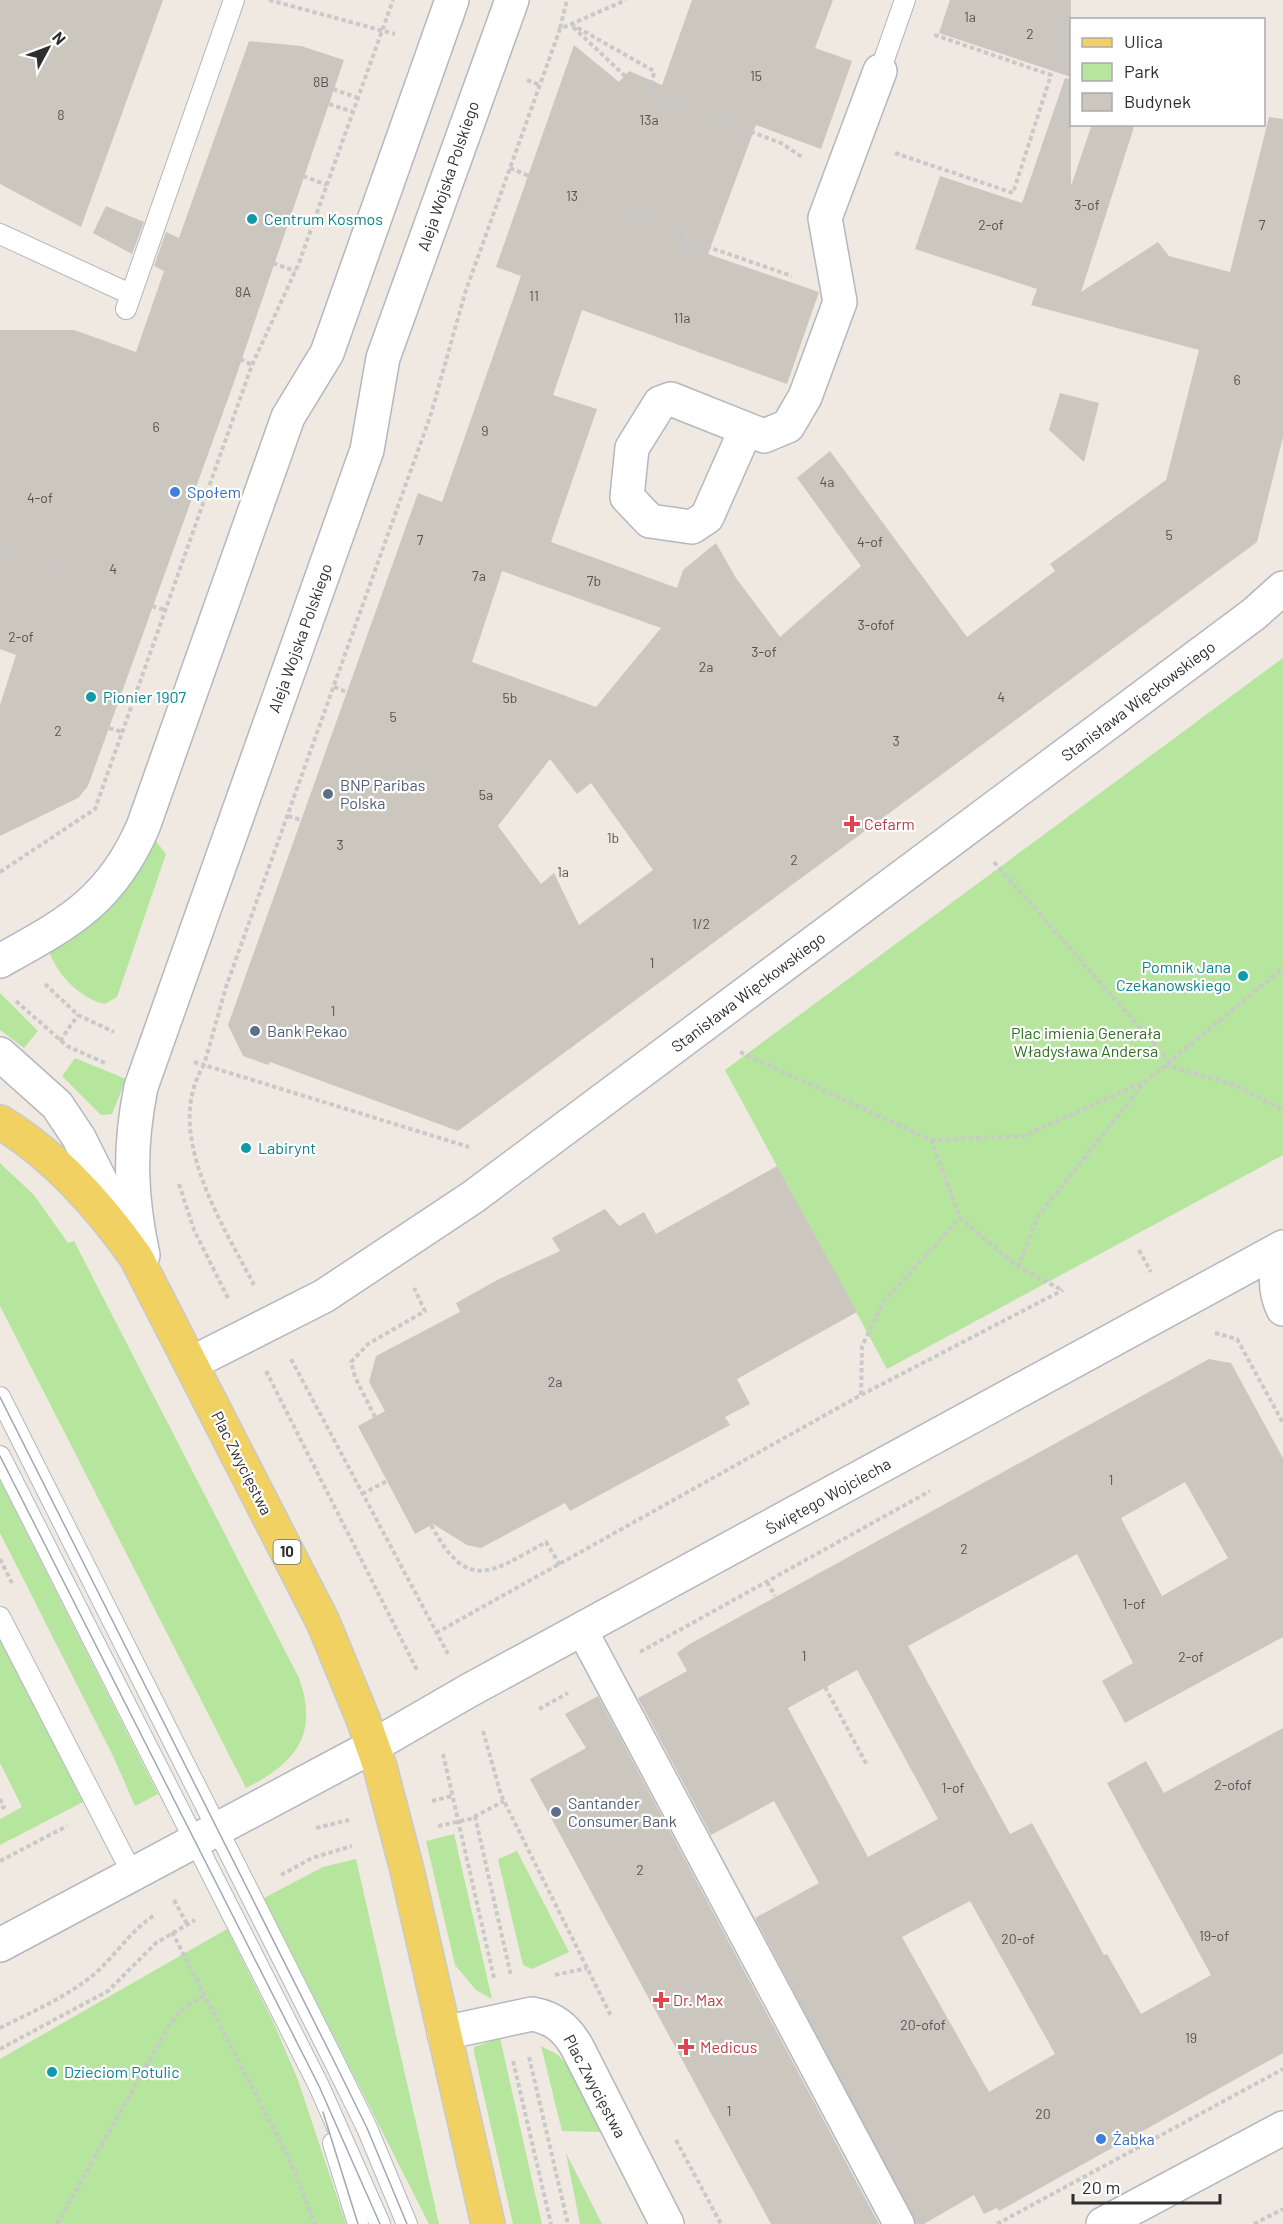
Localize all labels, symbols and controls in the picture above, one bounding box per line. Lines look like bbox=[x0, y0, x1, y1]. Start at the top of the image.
house number: 1a bbox=[964, 8, 976, 25]
north arrow bbox=[18, 18, 78, 78]
legend bbox=[1070, 18, 1265, 126]
house number: 2 bbox=[1026, 25, 1034, 42]
text: N bbox=[49, 28, 70, 48]
text: Ulica bbox=[1124, 30, 1163, 52]
text: Park bbox=[1124, 60, 1159, 82]
house number: 15 bbox=[750, 67, 762, 84]
house number: 8B bbox=[313, 73, 329, 90]
text: Budynek bbox=[1124, 90, 1191, 112]
street label: Aleja Wojska Polskiego bbox=[413, 98, 482, 253]
house number: 8 bbox=[57, 106, 65, 123]
house number: 13a bbox=[639, 111, 659, 128]
house number: 13 bbox=[566, 187, 578, 204]
house number: 3-of bbox=[1074, 196, 1100, 213]
place label: Centrum Kosmos bbox=[264, 209, 383, 228]
marker: Centrum Kosmos bbox=[245, 212, 259, 226]
house number: 2-of bbox=[978, 216, 1004, 233]
house number: 7 bbox=[1259, 216, 1266, 233]
house number: 8A bbox=[235, 283, 251, 300]
house number: 11 bbox=[529, 287, 539, 304]
house number: 11a bbox=[674, 309, 691, 326]
house number: 6 bbox=[1233, 371, 1241, 388]
house number: 6 bbox=[152, 418, 160, 435]
house number: 9 bbox=[481, 422, 489, 439]
house number: 4a bbox=[820, 473, 834, 490]
place label: Społem bbox=[187, 482, 241, 501]
marker: Społem bbox=[168, 485, 182, 499]
house number: 4-of bbox=[27, 489, 53, 506]
house number: 5 bbox=[1165, 526, 1173, 543]
house number: 7 bbox=[417, 531, 424, 548]
house number: 4-of bbox=[857, 533, 883, 550]
house number: 4 bbox=[109, 560, 117, 577]
street label: Aleja Wojska Polskiego bbox=[264, 561, 335, 715]
house number: 7a bbox=[472, 567, 486, 584]
house number: 7b bbox=[587, 572, 601, 589]
house number: 3-ofof bbox=[857, 616, 895, 633]
house number: 2-of bbox=[8, 628, 34, 645]
street label: Stanisława Więckowskiego bbox=[1057, 637, 1218, 765]
house number: 3-of bbox=[751, 643, 777, 660]
house number: 2a bbox=[699, 658, 713, 675]
place label: Pionier 1907 bbox=[103, 687, 187, 706]
house number: 4 bbox=[997, 688, 1005, 705]
house number: 5b bbox=[503, 689, 517, 706]
marker: Pionier 1907 bbox=[84, 690, 98, 704]
house number: 5 bbox=[389, 708, 397, 725]
house number: 2 bbox=[54, 722, 62, 739]
house number: 3 bbox=[892, 732, 900, 749]
place label: BNP Paribas Polska bbox=[340, 775, 425, 812]
house number: 5a bbox=[479, 786, 493, 803]
marker: BNP Paribas Polska bbox=[321, 787, 335, 801]
place label: Cefarm bbox=[864, 814, 915, 833]
marker: Cefarm bbox=[845, 817, 859, 831]
house number: 1b bbox=[607, 829, 619, 846]
house number: 3 bbox=[336, 836, 344, 853]
house number: 2 bbox=[790, 851, 798, 868]
house number: 1a bbox=[557, 863, 569, 880]
house number: 1/2 bbox=[692, 915, 710, 932]
street label: Stanisława Więckowskiego bbox=[667, 928, 828, 1056]
house number: 1 bbox=[650, 954, 654, 971]
place label: Pomnik Jana Czekanowskiego bbox=[1116, 957, 1231, 994]
marker: Pomnik Jana Czekanowskiego bbox=[1236, 969, 1250, 983]
house number: 1 bbox=[331, 1002, 335, 1019]
place label: Bank Pekao bbox=[267, 1021, 347, 1040]
park label: Plac imienia Generała Władysława Andersa bbox=[1011, 1023, 1161, 1060]
marker: Bank Pekao bbox=[248, 1024, 262, 1038]
place label: Labirynt bbox=[258, 1138, 316, 1157]
marker: Labirynt bbox=[239, 1141, 253, 1155]
house number: 2a bbox=[548, 1373, 562, 1390]
street label: Plac Zwycięstwa bbox=[208, 1408, 277, 1518]
street label: Świętego Wojciecha bbox=[762, 1453, 894, 1538]
house number: 1 bbox=[1109, 1471, 1113, 1488]
road number: 10 bbox=[274, 1540, 300, 1564]
house number: 2 bbox=[960, 1540, 968, 1557]
house number: 1-of bbox=[1123, 1595, 1145, 1612]
house number: 1 bbox=[802, 1647, 806, 1664]
house number: 2-of bbox=[1178, 1648, 1204, 1665]
house number: 2-ofof bbox=[1214, 1776, 1252, 1793]
house number: 1-of bbox=[942, 1779, 964, 1796]
place label: Santander Consumer Bank bbox=[568, 1793, 677, 1830]
marker: Santander Consumer Bank bbox=[549, 1805, 563, 1819]
house number: 2 bbox=[636, 1861, 644, 1878]
house number: 19-of bbox=[1199, 1927, 1229, 1944]
house number: 20-of bbox=[1001, 1930, 1035, 1947]
place label: Dr. Max bbox=[673, 1990, 723, 2009]
marker: Dr. Max bbox=[654, 1993, 668, 2007]
house number: 20-ofof bbox=[900, 2016, 946, 2033]
house number: 19 bbox=[1185, 2029, 1197, 2046]
street label: Plac Zwycięstwa bbox=[560, 2031, 631, 2141]
place label: Medicus bbox=[700, 2037, 757, 2056]
marker: Medicus bbox=[677, 2038, 695, 2056]
place label: Dzieciom Potulic bbox=[64, 2062, 179, 2081]
marker: Dzieciom Potulic bbox=[45, 2065, 59, 2079]
house number: 1 bbox=[727, 2102, 731, 2119]
house number: 20 bbox=[1035, 2105, 1051, 2122]
place label: Żabka bbox=[1113, 2129, 1155, 2148]
marker: Żabka bbox=[1094, 2132, 1108, 2146]
scale bar bbox=[1073, 2167, 1220, 2205]
text: 20 m bbox=[1082, 2176, 1120, 2198]

